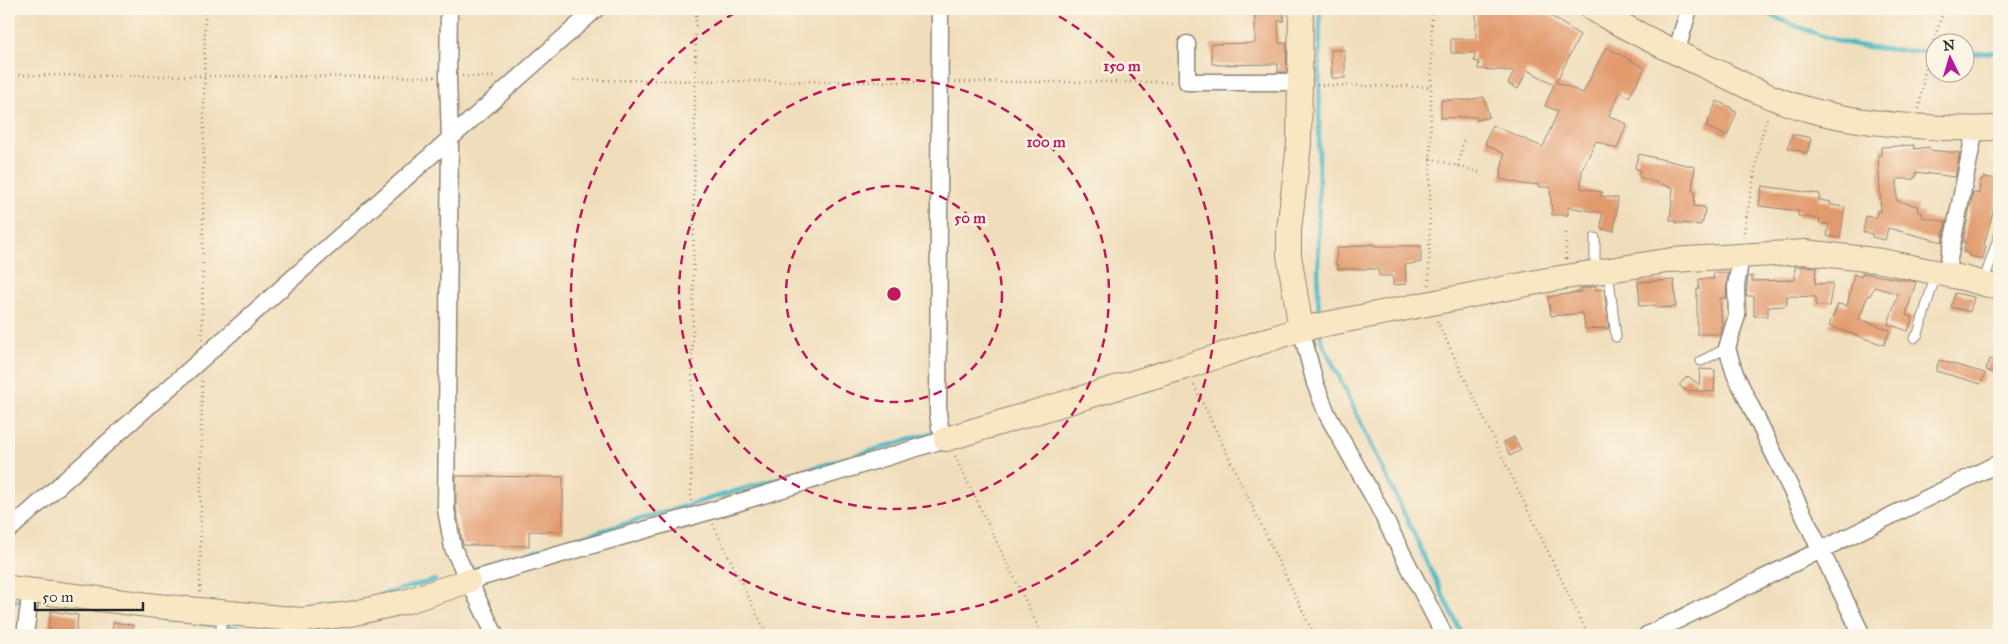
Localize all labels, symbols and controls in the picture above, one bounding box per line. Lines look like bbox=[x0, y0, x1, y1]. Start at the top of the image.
north arrow bbox=[1926, 32, 1976, 82]
text: N bbox=[1942, 37, 1956, 55]
text: 150 m bbox=[1103, 57, 1141, 75]
text: 100 m bbox=[1026, 133, 1066, 151]
text: 50 m bbox=[954, 209, 986, 227]
centre of rings bbox=[885, 285, 903, 303]
scale bar bbox=[35, 579, 142, 611]
text: 50 m bbox=[42, 588, 74, 606]

